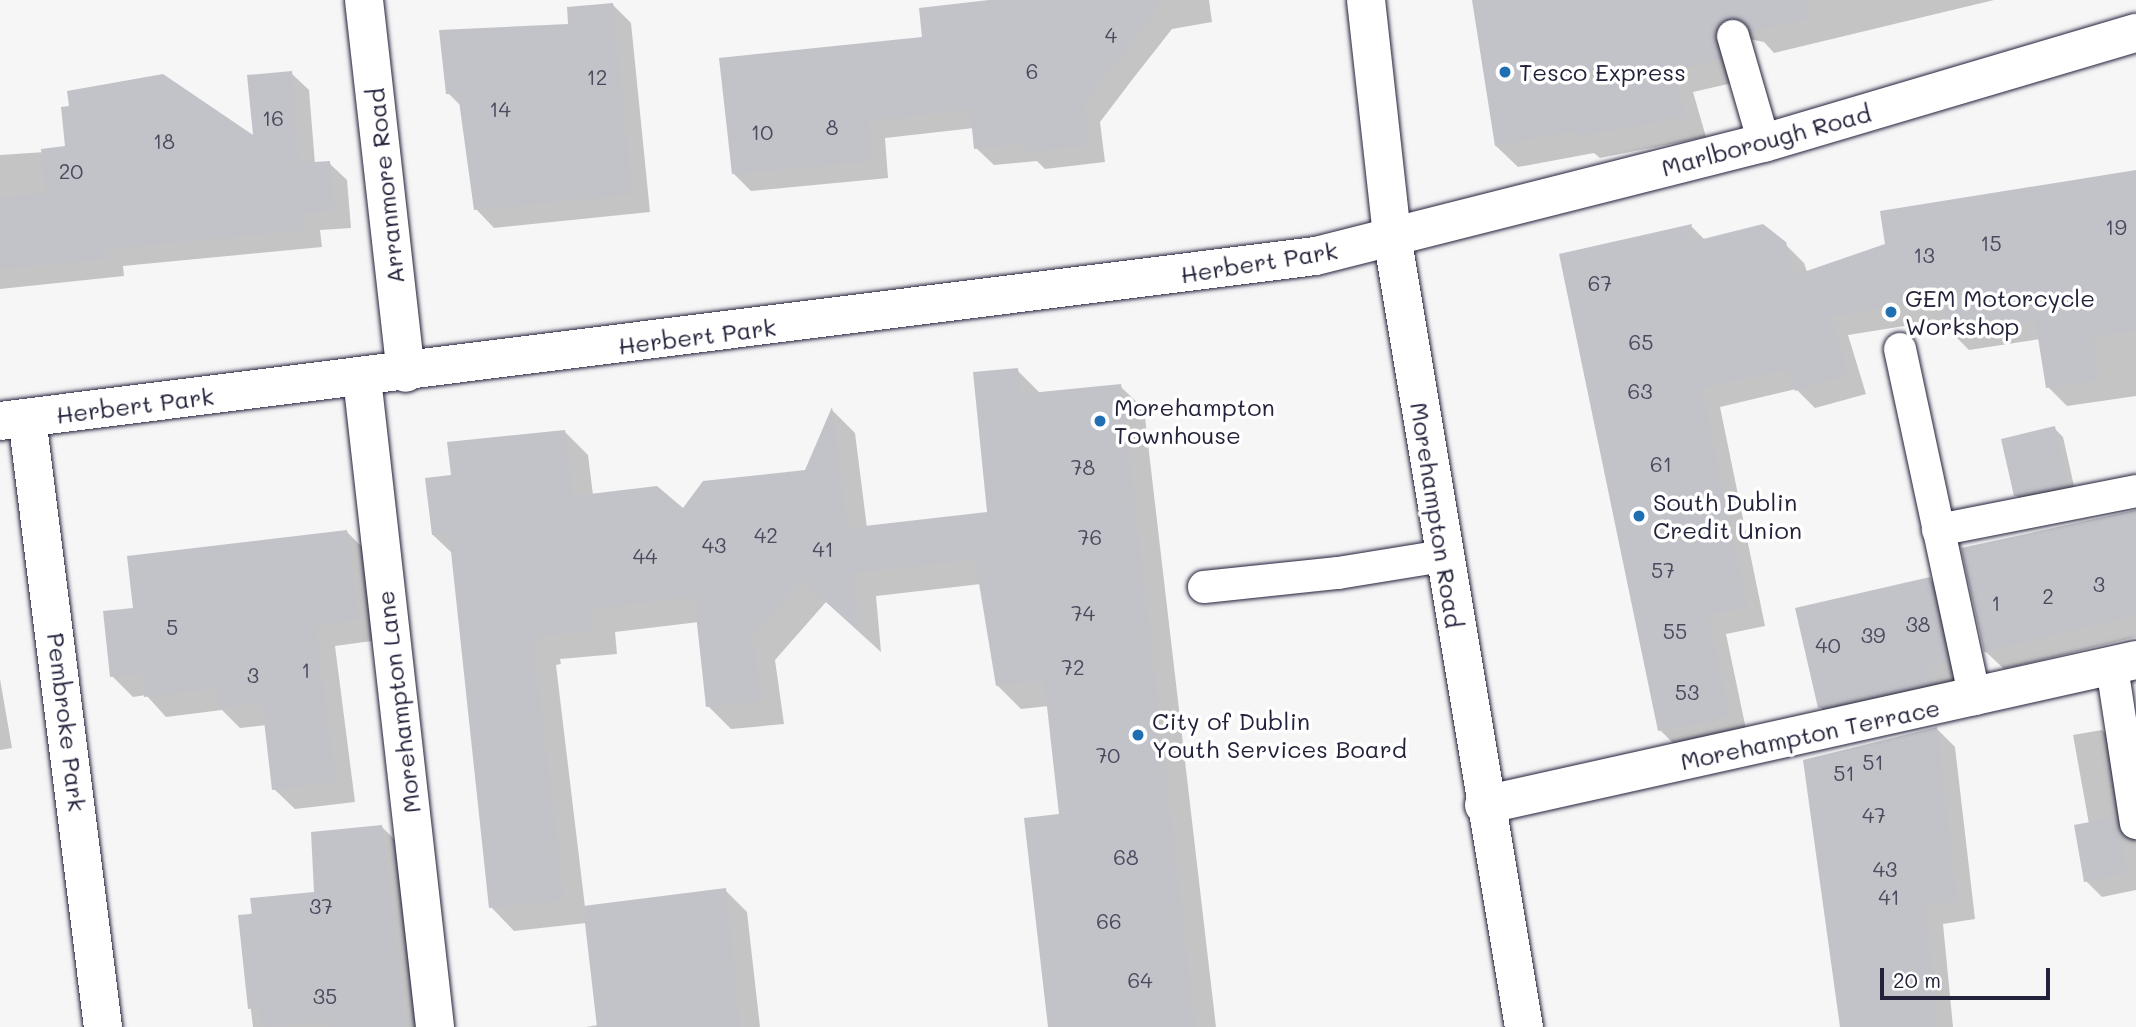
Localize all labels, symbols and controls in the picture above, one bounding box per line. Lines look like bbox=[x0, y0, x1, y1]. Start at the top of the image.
house number: 4 bbox=[1105, 22, 1117, 48]
house number: 6 bbox=[1026, 58, 1038, 84]
place label: Tesco Express bbox=[1519, 58, 1686, 86]
house number: 12 bbox=[586, 64, 608, 90]
marker: Tesco Express bbox=[1497, 64, 1513, 80]
street label: Arranmore Road bbox=[360, 87, 410, 285]
house number: 14 bbox=[489, 96, 511, 122]
street label: Marlborough Road bbox=[1658, 98, 1874, 182]
house number: 16 bbox=[262, 105, 284, 131]
house number: 8 bbox=[826, 114, 838, 140]
house number: 10 bbox=[751, 119, 773, 145]
house number: 18 bbox=[153, 128, 175, 154]
house number: 20 bbox=[59, 158, 83, 184]
house number: 19 bbox=[2105, 214, 2127, 240]
house number: 15 bbox=[1980, 230, 2002, 256]
street label: Herbert Park bbox=[1178, 235, 1340, 289]
house number: 13 bbox=[1913, 242, 1935, 268]
house number: 67 bbox=[1588, 270, 1612, 296]
place label: GEM Motorcycle Workshop bbox=[1905, 284, 2095, 340]
marker: GEM Motorcycle Workshop bbox=[1883, 304, 1899, 320]
street label: Herbert Park bbox=[616, 312, 778, 360]
house number: 65 bbox=[1629, 329, 1653, 355]
house number: 63 bbox=[1628, 378, 1652, 404]
street label: Herbert Park bbox=[54, 381, 216, 429]
place label: Morehampton Townhouse bbox=[1114, 393, 1275, 449]
street label: Morehampton Road bbox=[1405, 400, 1469, 630]
marker: Morehampton Townhouse bbox=[1092, 413, 1108, 429]
house number: 61 bbox=[1650, 451, 1672, 477]
house number: 78 bbox=[1071, 454, 1095, 480]
place label: South Dublin Credit Union bbox=[1653, 488, 1802, 544]
marker: South Dublin Credit Union bbox=[1631, 508, 1647, 524]
house number: 42 bbox=[754, 522, 778, 548]
house number: 76 bbox=[1078, 524, 1102, 550]
house number: 43 bbox=[702, 532, 726, 558]
house number: 41 bbox=[812, 536, 834, 562]
house number: 44 bbox=[633, 543, 657, 569]
house number: 57 bbox=[1651, 557, 1675, 583]
house number: 3 bbox=[2093, 571, 2105, 597]
house number: 2 bbox=[2042, 583, 2054, 609]
street label: Morehampton Lane bbox=[370, 589, 426, 815]
house number: 1 bbox=[1991, 590, 2001, 616]
house number: 74 bbox=[1071, 600, 1095, 626]
house number: 38 bbox=[1905, 611, 1931, 637]
house number: 5 bbox=[166, 614, 178, 640]
house number: 55 bbox=[1663, 618, 1687, 644]
house number: 39 bbox=[1861, 622, 1885, 648]
street label: Pembroke Park bbox=[42, 631, 92, 813]
house number: 40 bbox=[1815, 632, 1841, 658]
house number: 72 bbox=[1061, 654, 1085, 680]
house number: 1 bbox=[301, 657, 311, 683]
house number: 3 bbox=[247, 662, 259, 688]
house number: 53 bbox=[1675, 679, 1699, 705]
street label: Morehampton Terrace bbox=[1678, 692, 1942, 776]
place label: City of Dublin Youth Services Board bbox=[1152, 707, 1407, 763]
marker: City of Dublin Youth Services Board bbox=[1130, 727, 1146, 743]
house number: 70 bbox=[1096, 742, 1120, 768]
house number: 51 bbox=[1862, 749, 1884, 775]
house number: 51 bbox=[1833, 760, 1855, 786]
house number: 47 bbox=[1862, 802, 1886, 828]
house number: 68 bbox=[1113, 844, 1139, 870]
house number: 43 bbox=[1873, 856, 1897, 882]
house number: 41 bbox=[1878, 884, 1900, 910]
house number: 37 bbox=[309, 893, 333, 919]
house number: 66 bbox=[1096, 908, 1122, 934]
scale bar bbox=[1884, 954, 2054, 998]
text: 20 m bbox=[1893, 966, 1941, 993]
house number: 64 bbox=[1127, 967, 1153, 993]
house number: 35 bbox=[313, 983, 337, 1009]

